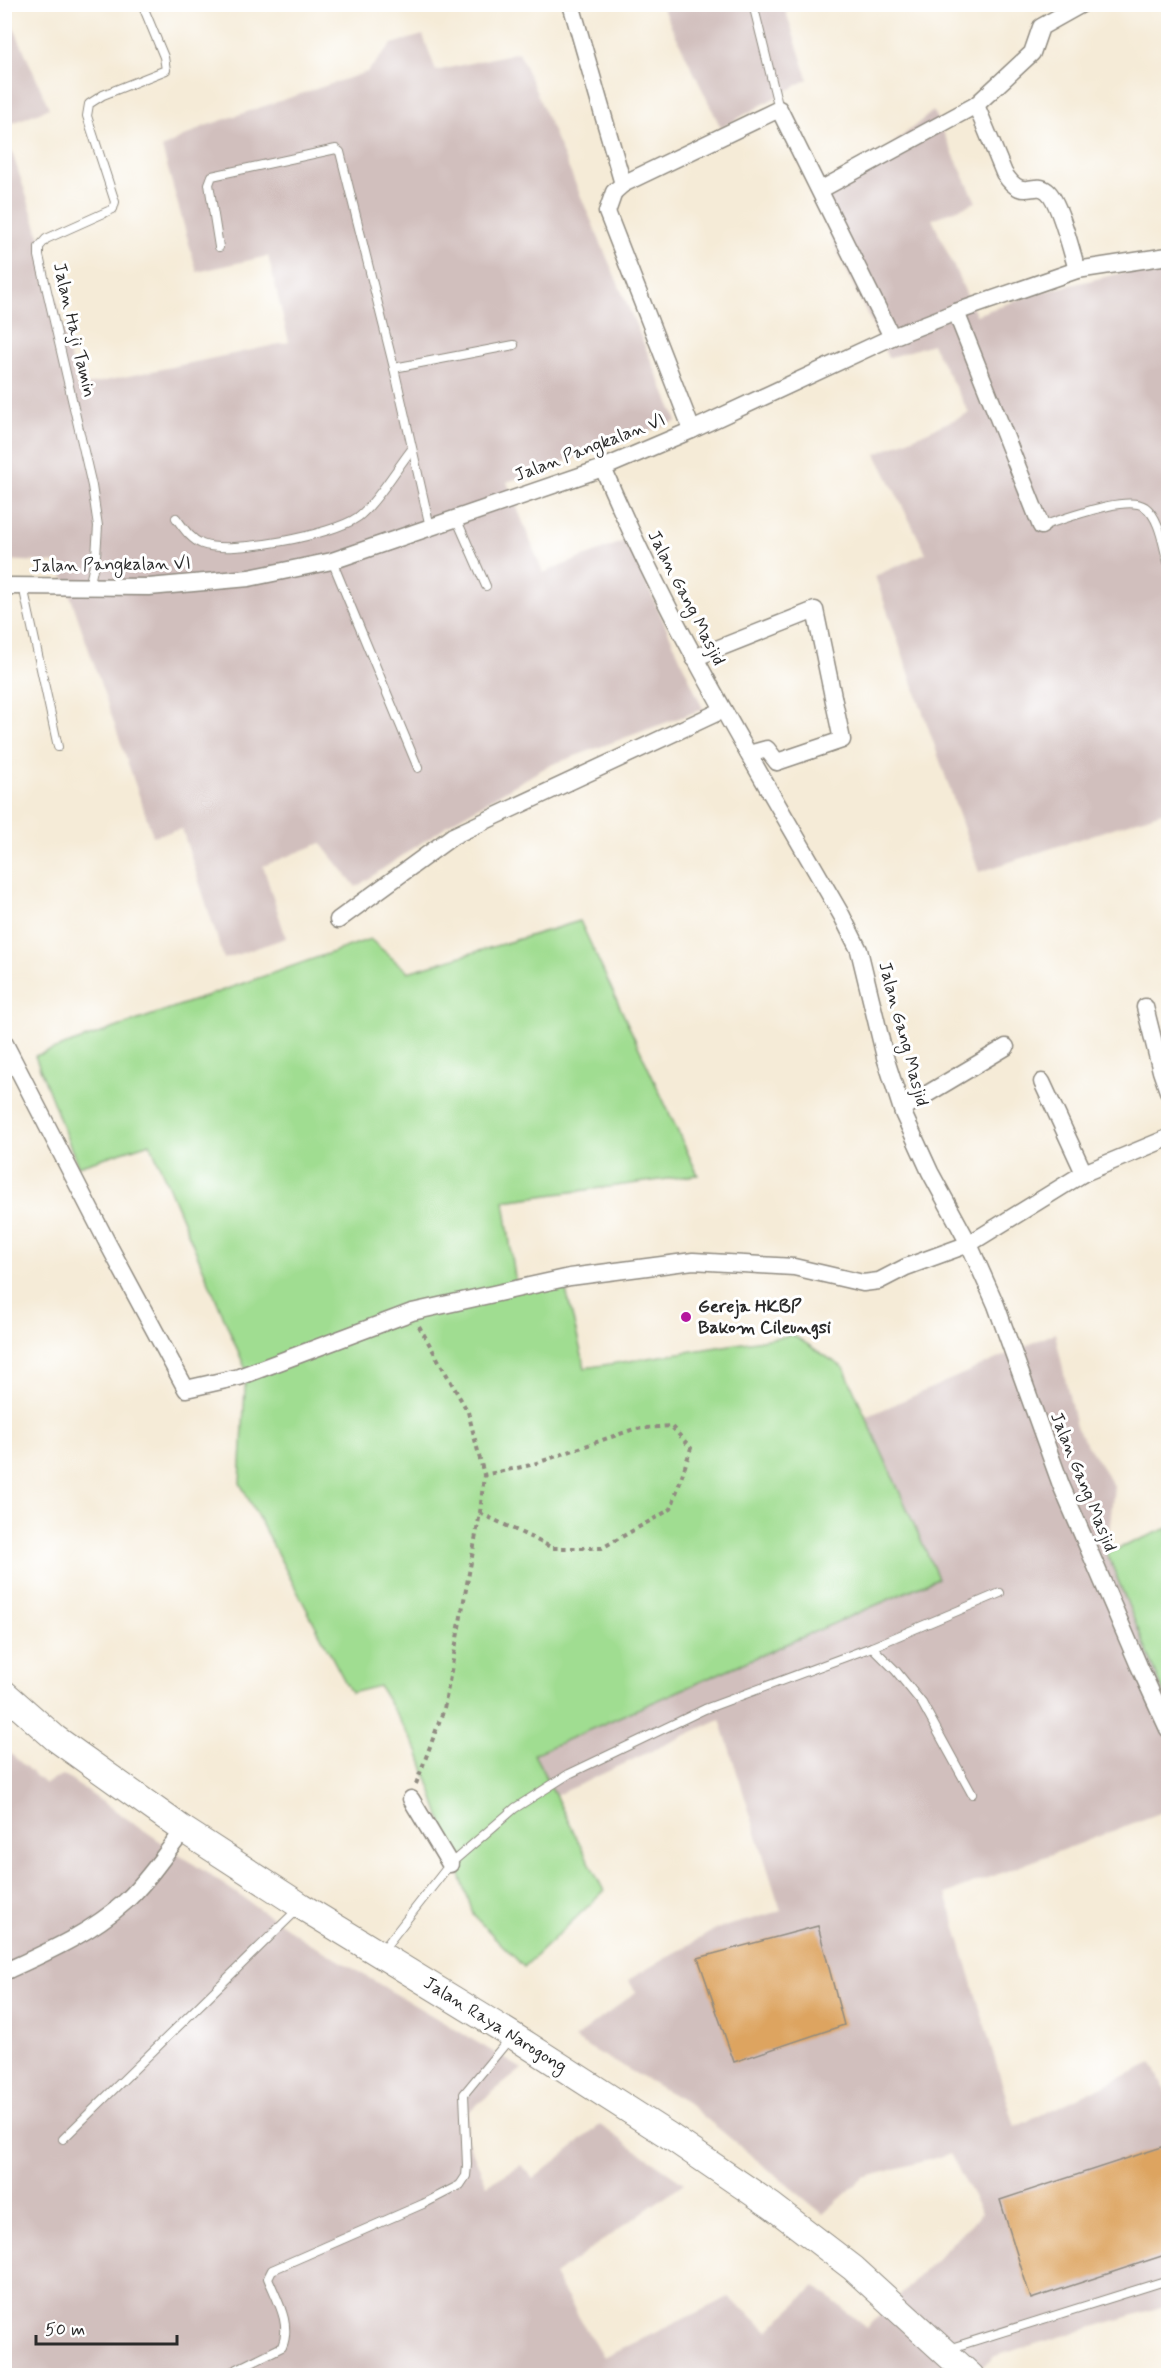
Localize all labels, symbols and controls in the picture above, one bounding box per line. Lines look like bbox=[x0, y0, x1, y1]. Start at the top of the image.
street label: Jalan Haji Tamin bbox=[47, 260, 101, 400]
street label: Jalan Pangkalan VI bbox=[511, 408, 669, 489]
street label: Jalan Gang Masjid bbox=[641, 526, 730, 670]
street label: Jalan Pangkalan VI bbox=[31, 552, 191, 579]
street label: Jalan Gang Masjid bbox=[871, 959, 934, 1109]
place label: Gereja HKBP Bakom Cileungsi bbox=[698, 1295, 831, 1340]
marker: Gereja HKBP Bakom Cileungsi bbox=[679, 1310, 693, 1324]
street label: Jalan Gang Masjid bbox=[1043, 1409, 1122, 1556]
street label: Jalan Raya Narogong bbox=[418, 1971, 571, 2080]
scale bar bbox=[36, 2308, 177, 2346]
text: 50 m bbox=[45, 2318, 85, 2342]

